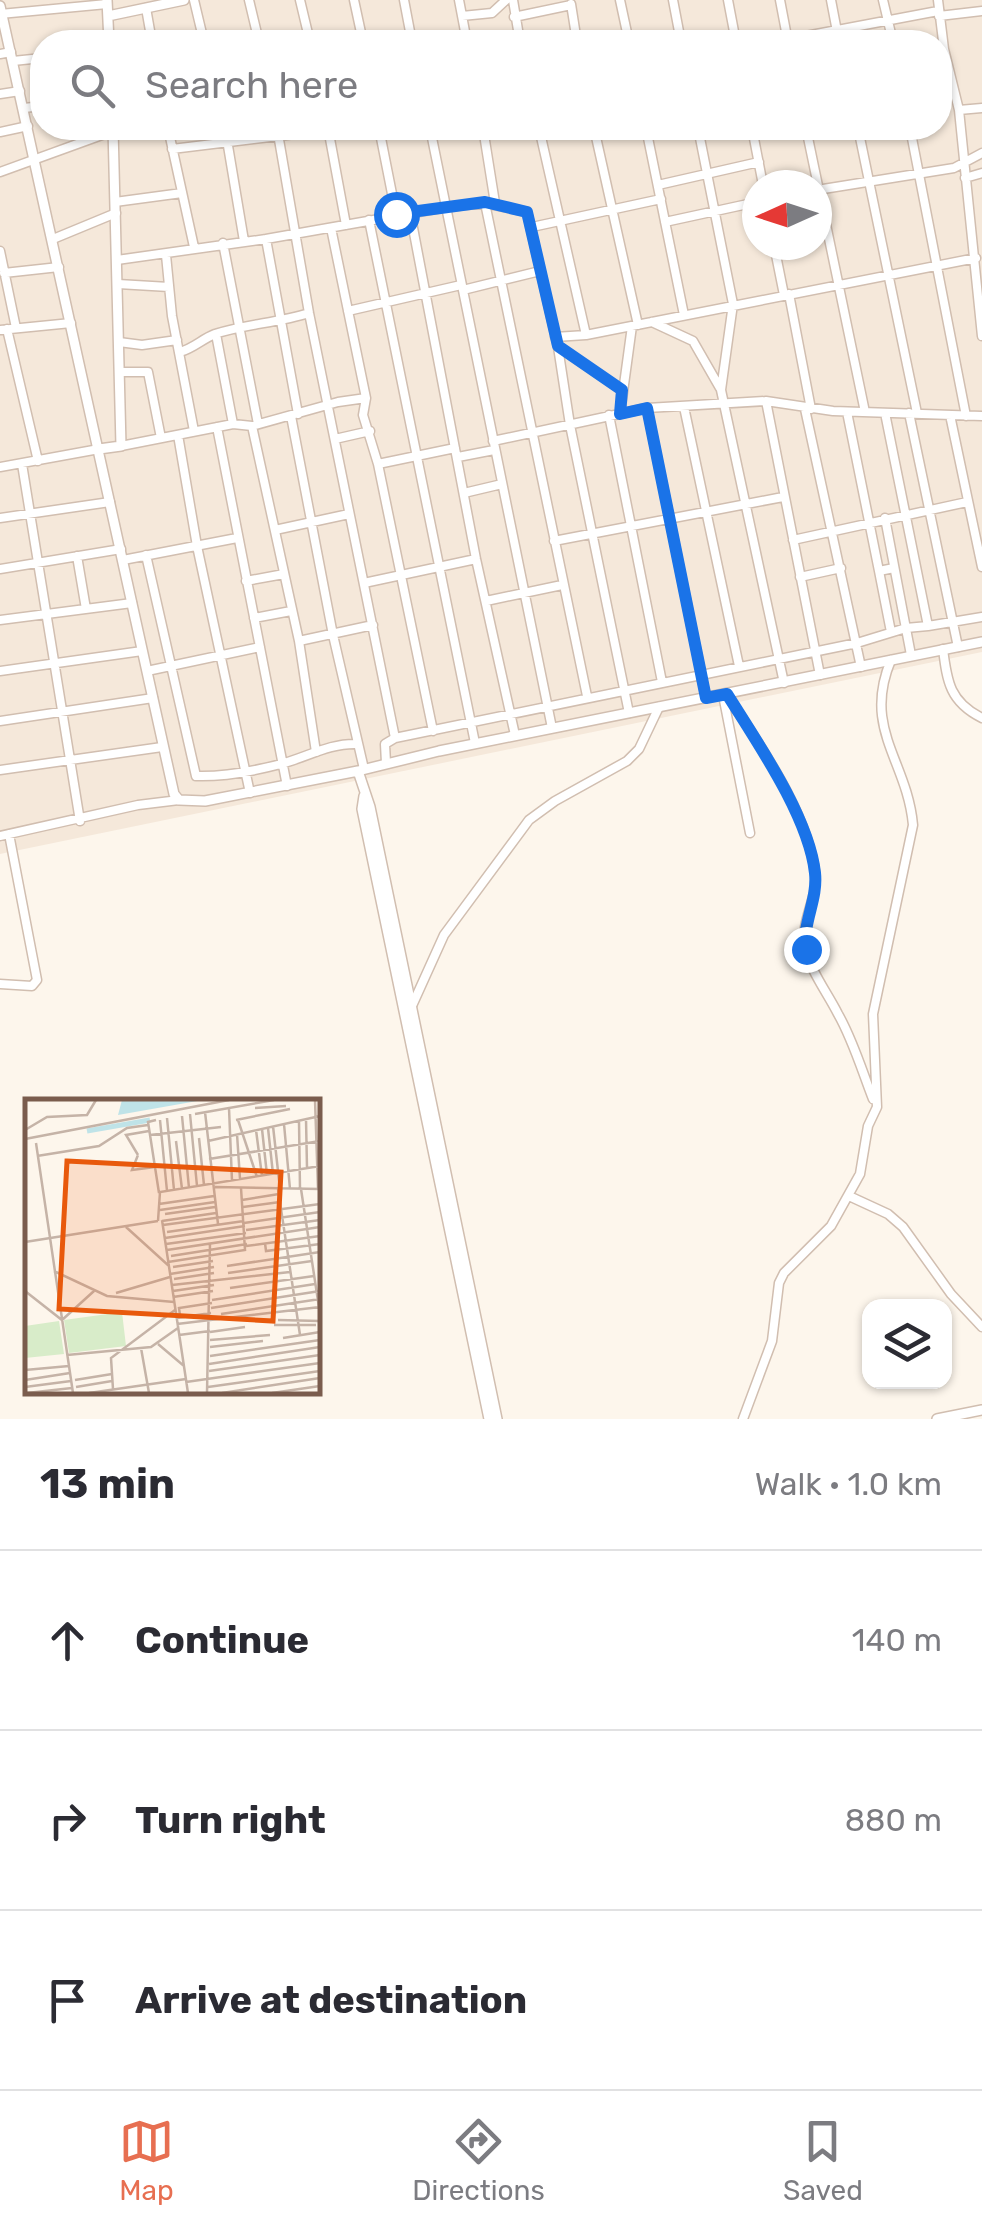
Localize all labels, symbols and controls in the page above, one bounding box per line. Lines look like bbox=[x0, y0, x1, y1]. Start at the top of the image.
search box bbox=[30, 30, 952, 140]
icon: search bbox=[65, 58, 120, 113]
text: Search here bbox=[145, 62, 358, 108]
north arrow bbox=[742, 170, 832, 260]
route start bbox=[374, 192, 420, 238]
route end bbox=[784, 927, 830, 973]
inset map bbox=[25, 1099, 320, 1394]
map controls bbox=[862, 1299, 952, 1389]
button: layers bbox=[862, 1299, 952, 1389]
text: 13 min bbox=[40, 1459, 175, 1509]
text: Walk · 1.0 km bbox=[755, 1465, 942, 1503]
icon: ahead bbox=[40, 1613, 95, 1668]
text: Continue bbox=[135, 1617, 309, 1663]
text: 140 m bbox=[852, 1621, 942, 1659]
icon: right bbox=[40, 1793, 95, 1848]
text: Turn right bbox=[135, 1797, 326, 1843]
text: 880 m bbox=[845, 1801, 942, 1839]
icon: arrive bbox=[40, 1973, 95, 2028]
text: Arrive at destination bbox=[135, 1977, 527, 2023]
tab: Map bbox=[119, 2114, 174, 2207]
tab: Directions bbox=[412, 2114, 545, 2207]
tab: Saved bbox=[783, 2114, 863, 2207]

